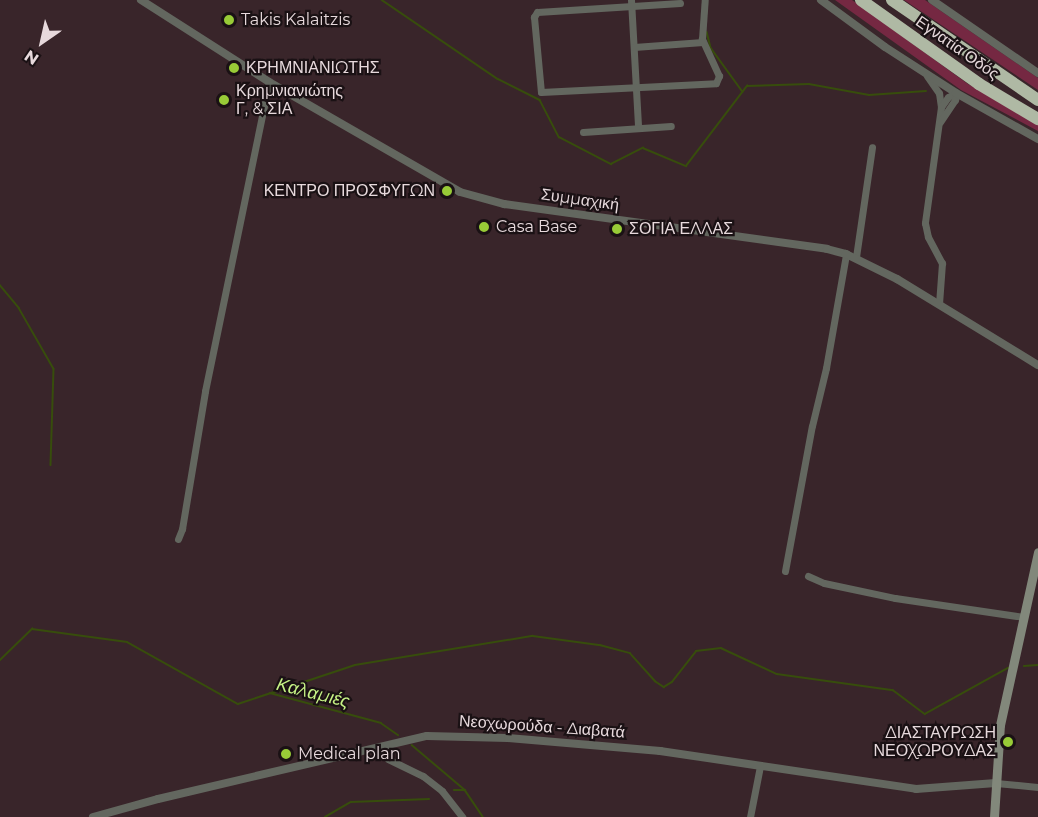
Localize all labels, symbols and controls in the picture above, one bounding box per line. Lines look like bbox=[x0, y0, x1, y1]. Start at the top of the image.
place label: Takis Kalaitzis bbox=[241, 10, 350, 30]
north arrow bbox=[12, 12, 72, 72]
street label: Εγνατία Οδός bbox=[912, 12, 1002, 84]
marker: Takis Kalaitzis bbox=[222, 13, 236, 27]
text: N bbox=[21, 46, 42, 69]
place label: ΚΡΗΜΝΙΑΝΙΩΤΗΣ bbox=[246, 58, 380, 78]
marker: ΚΡΗΜΝΙΑΝΙΩΤΗΣ bbox=[227, 61, 241, 75]
place label: Κρημνιανιώτης Γ, & ΣΙΑ bbox=[236, 81, 343, 119]
marker: Κρημνιανιώτης Γ, & ΣΙΑ bbox=[217, 93, 231, 107]
place label: ΚΕΝΤΡΟ ΠΡΟΣΦΥΓΩΝ bbox=[264, 181, 435, 201]
marker: ΚΕΝΤΡΟ ΠΡΟΣΦΥΓΩΝ bbox=[440, 184, 454, 198]
street label: Συμμαχική bbox=[540, 185, 620, 215]
place label: Casa Base bbox=[496, 217, 577, 237]
place label: ΣΟΓΙΑ ΕΛΛΑΣ bbox=[629, 219, 733, 239]
marker: Casa Base bbox=[477, 220, 491, 234]
marker: ΣΟΓΙΑ ΕΛΛΑΣ bbox=[610, 222, 624, 236]
water label: Καλαμιές bbox=[274, 673, 352, 713]
street label: Νεοχωρούδα - Διαβατά bbox=[458, 712, 626, 742]
place label: ΔΙΑΣΤΑΥΡΩΣΗ ΝΕΟΧΩΡΟΥΔΑΣ bbox=[874, 723, 996, 761]
marker: ΔΙΑΣΤΑΥΡΩΣΗ ΝΕΟΧΩΡΟΥΔΑΣ bbox=[1001, 735, 1015, 749]
place label: Medical plan bbox=[298, 744, 400, 764]
marker: Medical plan bbox=[279, 747, 293, 761]

